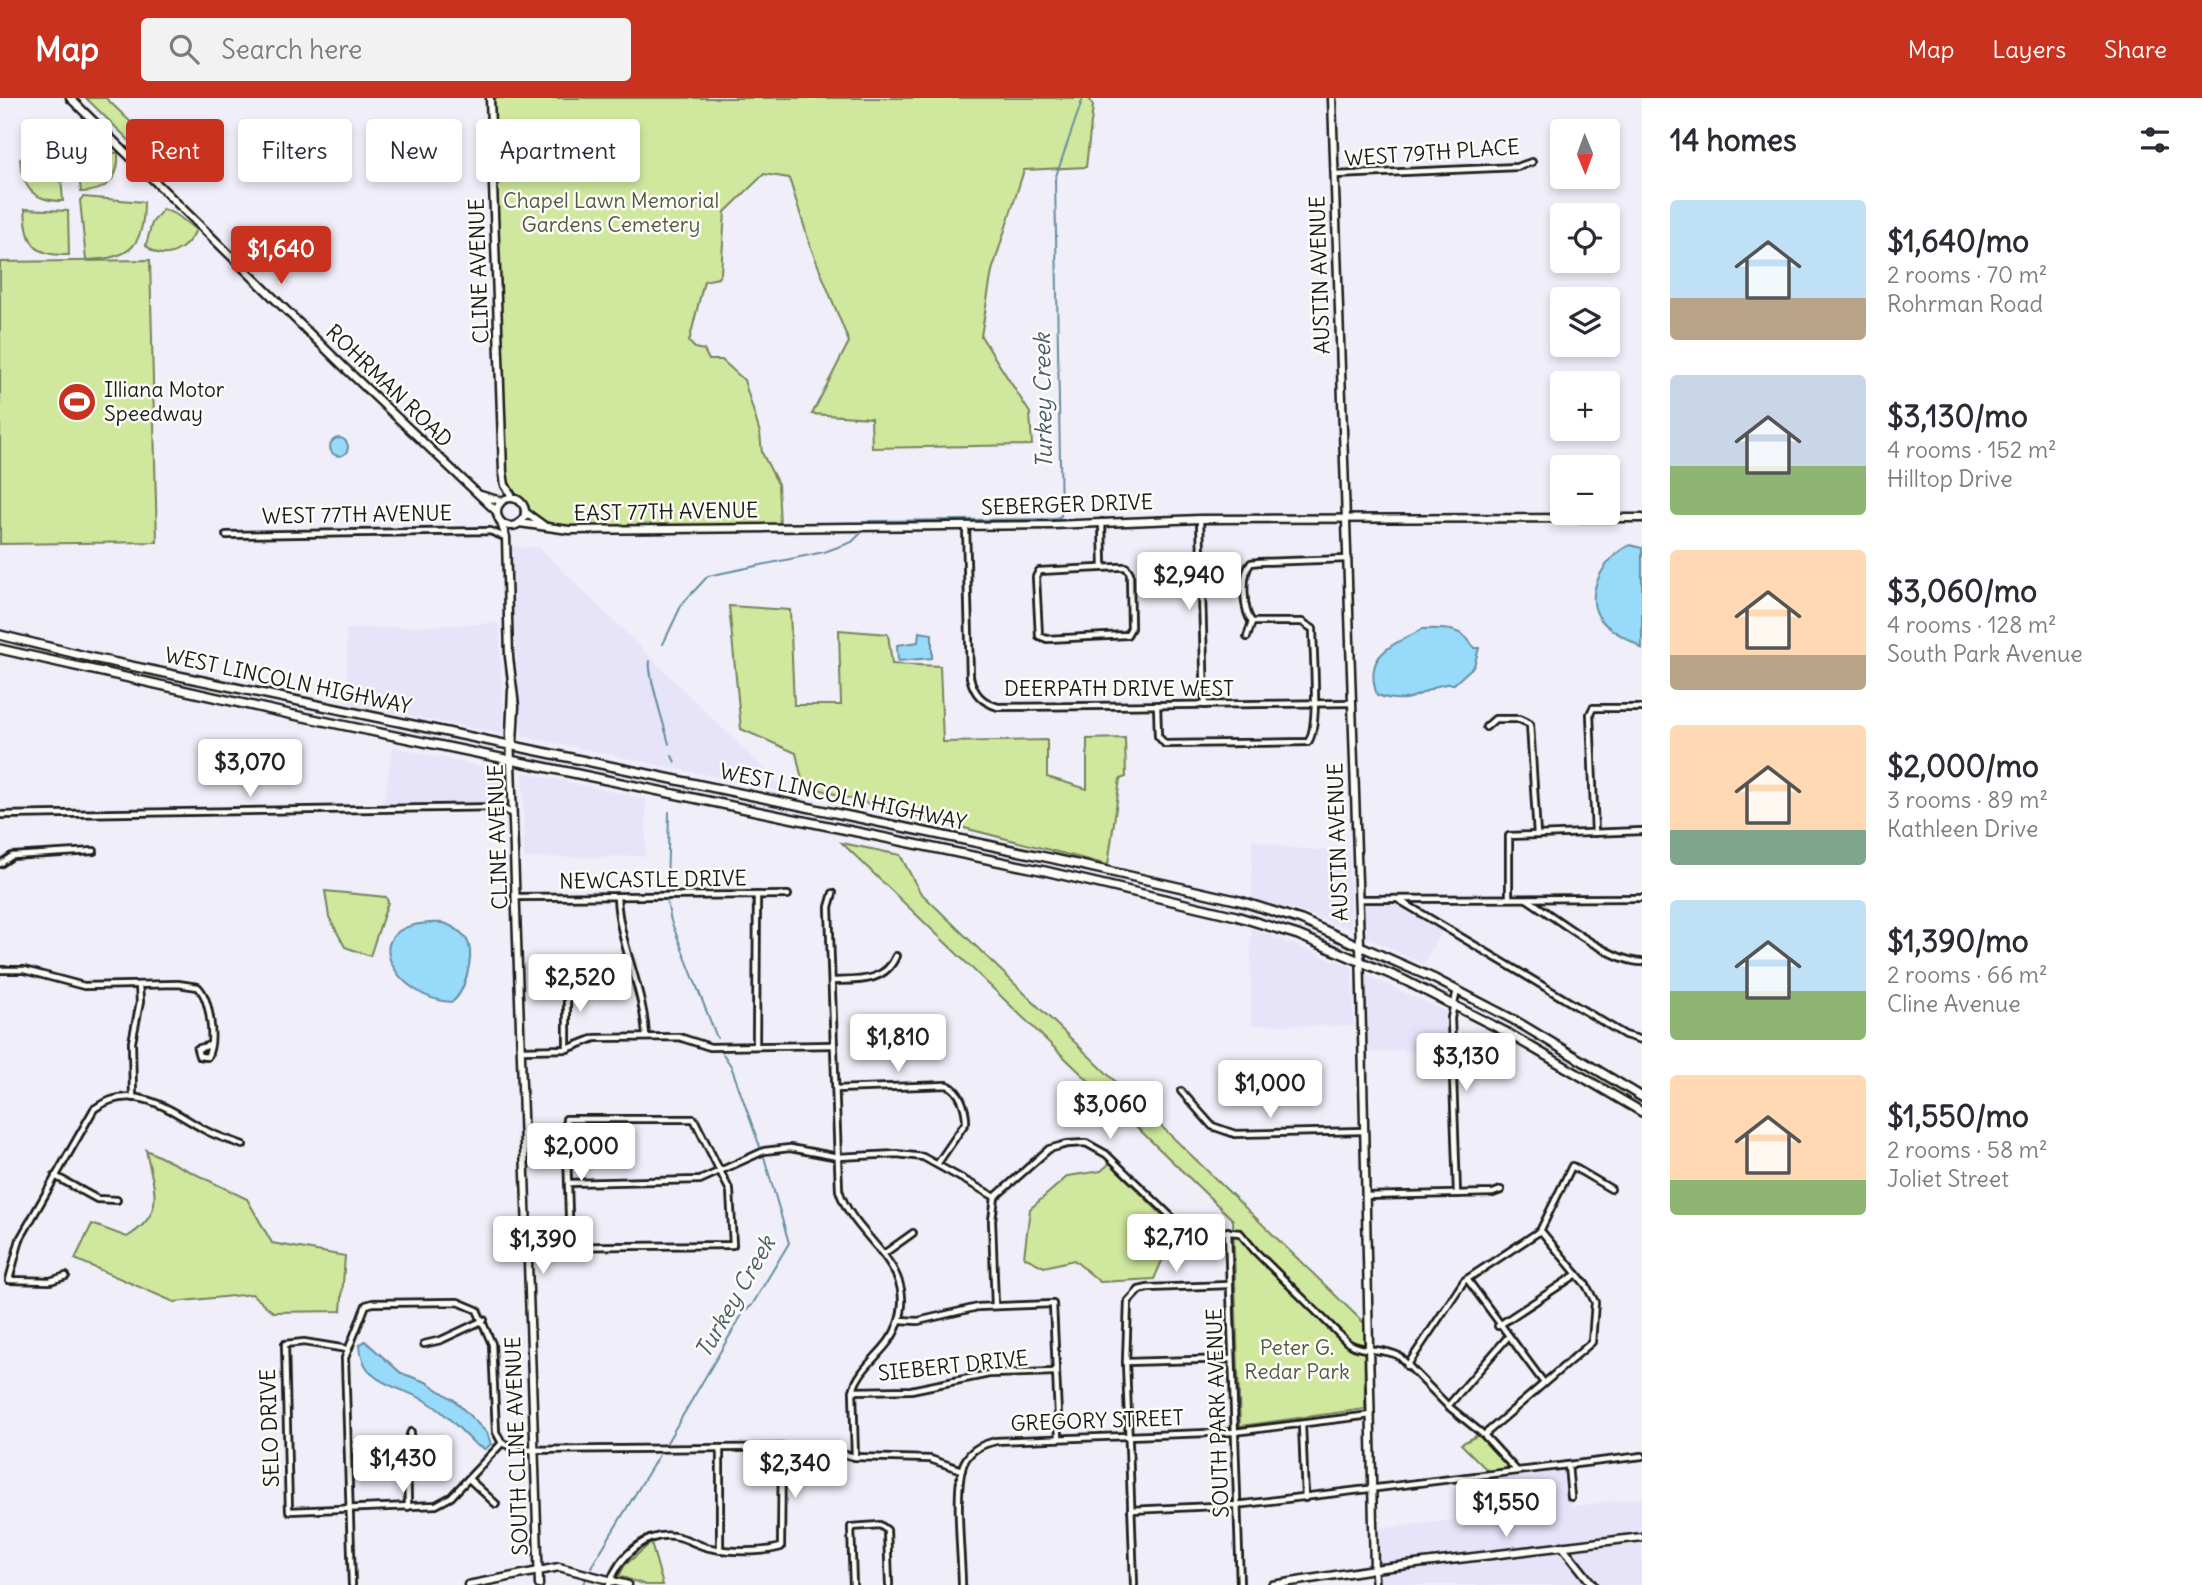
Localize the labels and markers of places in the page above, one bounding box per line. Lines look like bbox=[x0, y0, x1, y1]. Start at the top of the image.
pin: $1,640 bbox=[224, 226, 338, 286]
place label: Illiana Motor Speedway bbox=[104, 376, 225, 427]
sports icon: Illiana Motor Speedway bbox=[56, 381, 98, 423]
pin: $2,940 bbox=[1132, 552, 1246, 612]
pin: $3,070 bbox=[193, 740, 307, 799]
pin: $2,520 bbox=[523, 954, 637, 1014]
pin: $1,810 bbox=[841, 1014, 955, 1074]
pin: $3,130 bbox=[1409, 1034, 1523, 1093]
pin: $1,000 bbox=[1213, 1060, 1327, 1120]
pin: $3,060 bbox=[1053, 1082, 1167, 1141]
pin: $2,000 bbox=[524, 1124, 638, 1183]
pin: $2,710 bbox=[1119, 1214, 1233, 1274]
pin: $1,390 bbox=[486, 1216, 600, 1276]
pin: $1,430 bbox=[346, 1436, 460, 1495]
pin: $2,340 bbox=[738, 1440, 852, 1500]
pin: $1,550 bbox=[1449, 1480, 1563, 1539]

